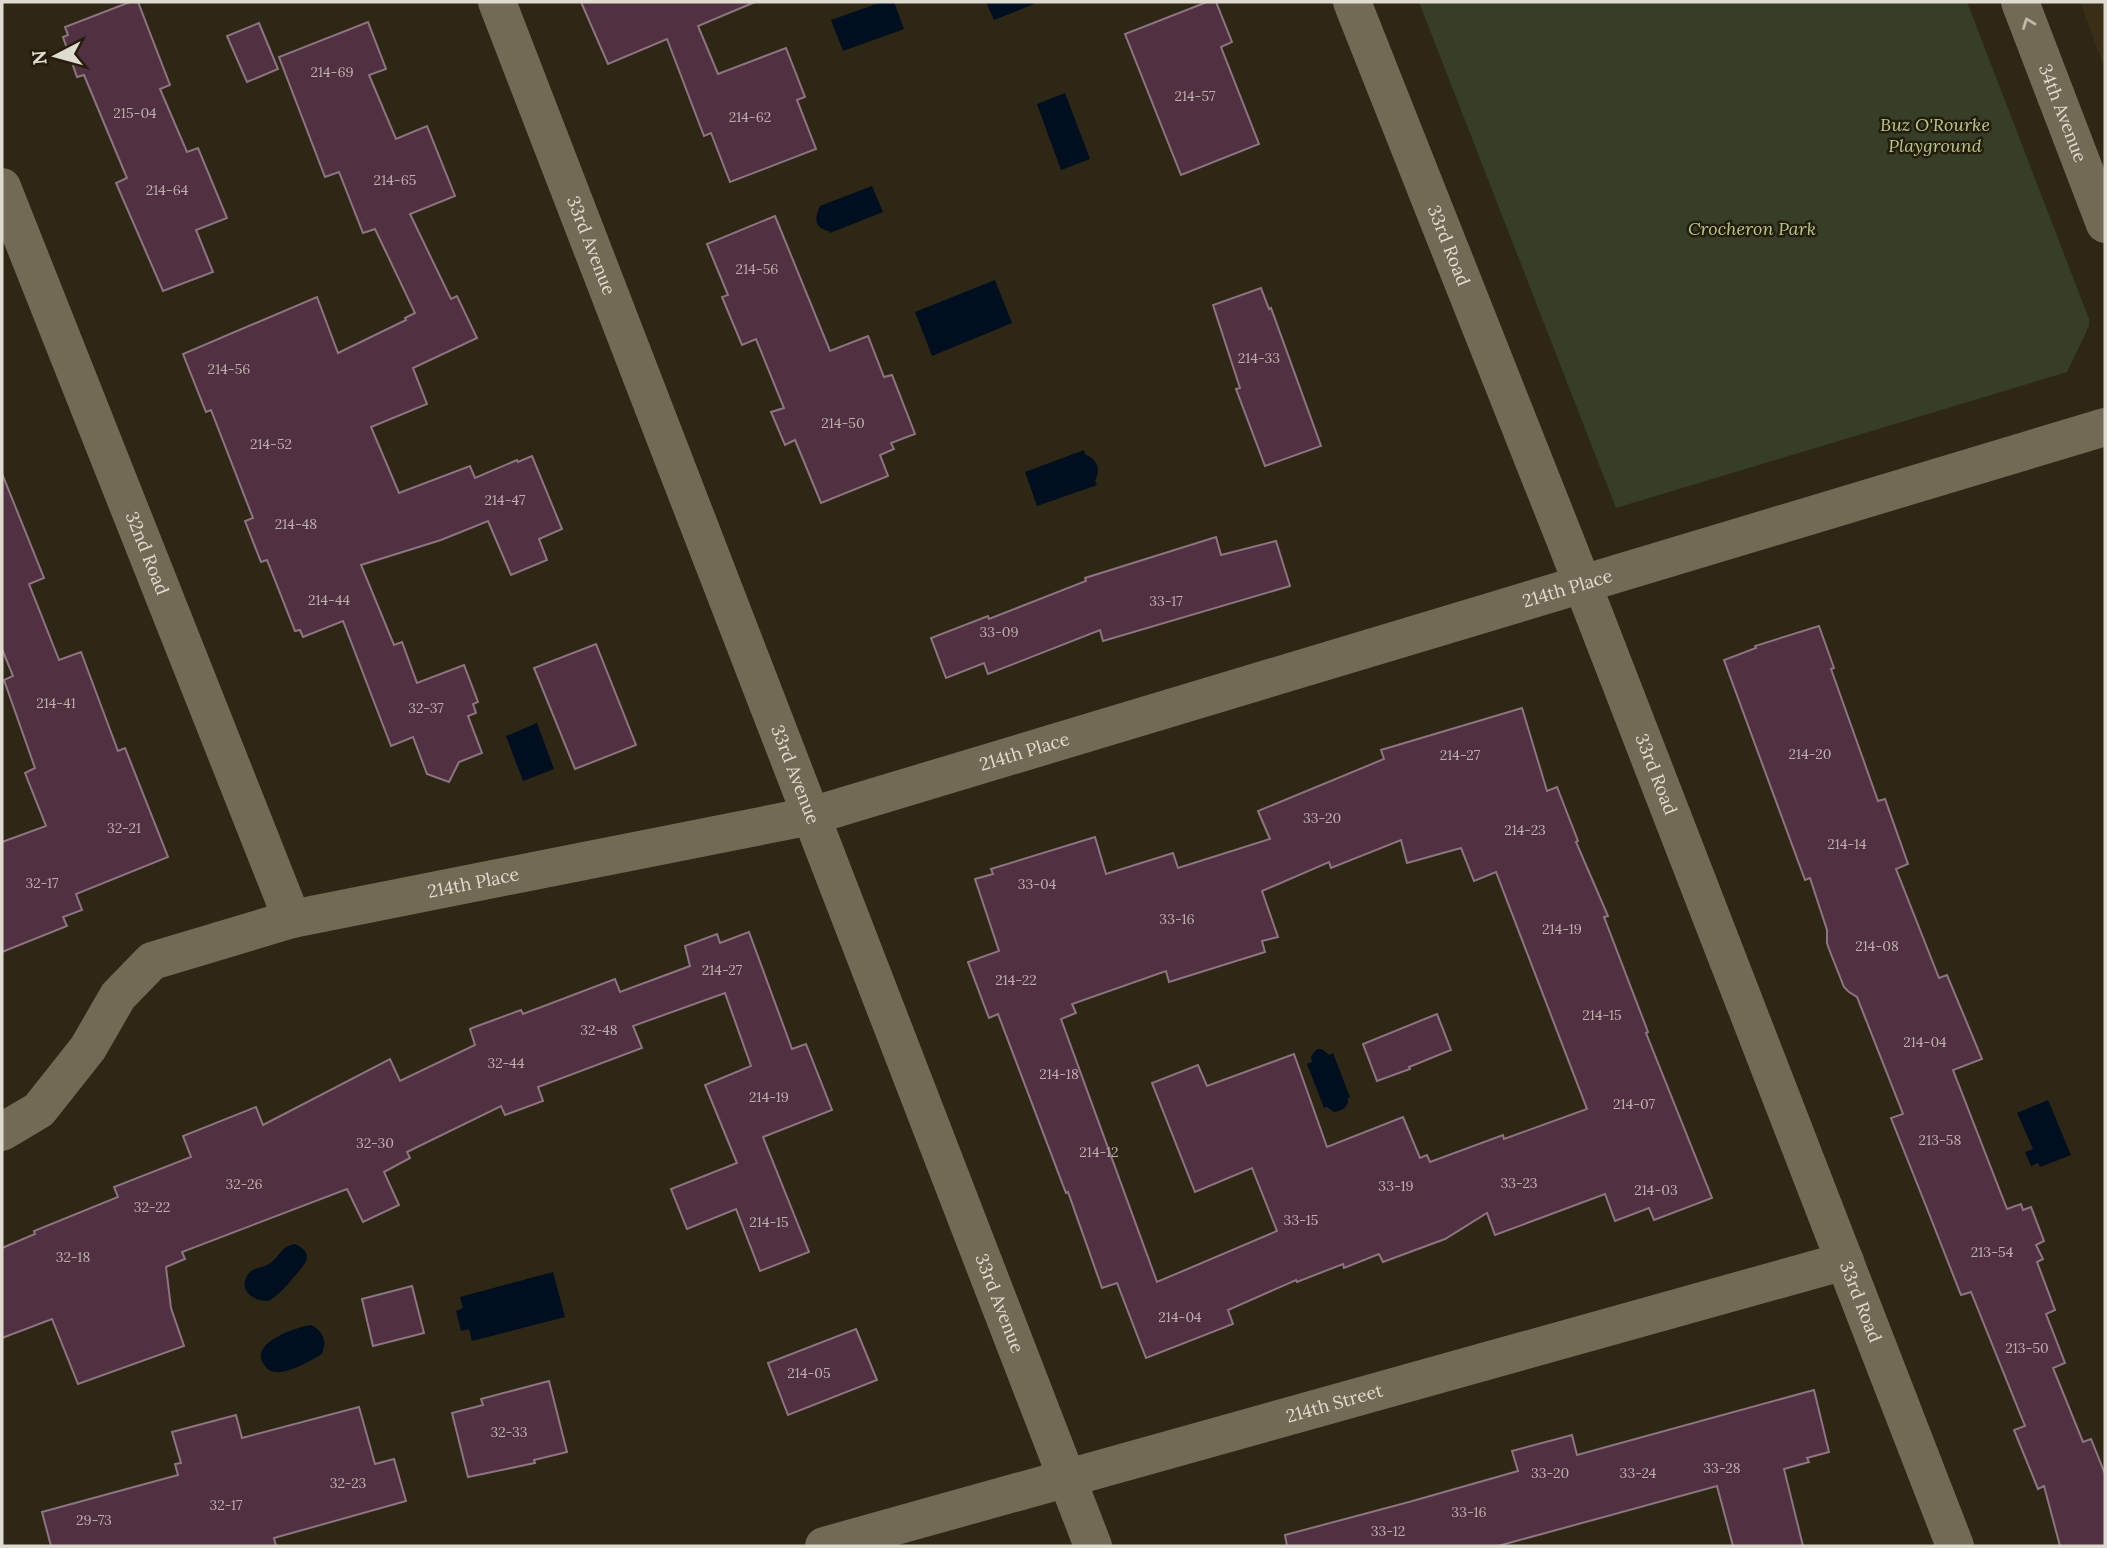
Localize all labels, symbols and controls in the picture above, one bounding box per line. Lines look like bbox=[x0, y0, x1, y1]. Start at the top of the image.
one-way arrow bbox=[2023, 17, 2037, 29]
north arrow bbox=[21, 21, 91, 91]
text: N bbox=[26, 49, 52, 66]
street label: 34th Avenue bbox=[2034, 61, 2092, 166]
house number: 214-69 bbox=[310, 63, 354, 81]
house number: 214-57 bbox=[1174, 87, 1216, 105]
house number: 215-04 bbox=[113, 104, 157, 122]
house number: 214-62 bbox=[729, 108, 771, 126]
park label: Buz O'Rourke Playground bbox=[1880, 113, 1990, 157]
house number: 214-65 bbox=[374, 171, 416, 189]
house number: 214-64 bbox=[146, 181, 189, 199]
street label: 33rd Avenue bbox=[562, 192, 621, 298]
street label: 33rd Road bbox=[1423, 202, 1475, 289]
park label: Crocheron Park bbox=[1688, 217, 1816, 240]
house number: 214-56 bbox=[736, 260, 778, 278]
house number: 214-33 bbox=[1238, 349, 1280, 367]
house number: 214-56 bbox=[208, 360, 250, 378]
house number: 214-50 bbox=[821, 414, 865, 432]
house number: 214-52 bbox=[250, 435, 292, 453]
house number: 214-47 bbox=[484, 491, 526, 509]
street label: 32nd Road bbox=[121, 508, 175, 598]
house number: 214-48 bbox=[275, 515, 317, 533]
street label: 214th Place bbox=[1519, 564, 1615, 613]
house number: 214-44 bbox=[308, 591, 351, 609]
house number: 33-17 bbox=[1149, 592, 1183, 610]
house number: 33-09 bbox=[979, 623, 1019, 641]
house number: 214-41 bbox=[36, 694, 76, 712]
house number: 32-37 bbox=[408, 699, 444, 717]
street label: 33rd Avenue bbox=[766, 721, 825, 827]
street label: 214th Place bbox=[976, 727, 1072, 776]
street label: 33rd Road bbox=[1630, 730, 1683, 818]
house number: 214-20 bbox=[1789, 745, 1831, 763]
house number: 214-27 bbox=[1440, 746, 1481, 764]
house number: 33-20 bbox=[1303, 809, 1341, 827]
house number: 32-21 bbox=[107, 819, 141, 837]
house number: 214-23 bbox=[1504, 821, 1546, 839]
house number: 214-14 bbox=[1827, 835, 1867, 853]
street label: 214th Place bbox=[426, 862, 521, 903]
house number: 32-17 bbox=[25, 874, 59, 892]
house number: 33-04 bbox=[1018, 875, 1057, 893]
house number: 33-16 bbox=[1159, 910, 1195, 928]
house number: 214-19 bbox=[1542, 920, 1582, 938]
house number: 214-08 bbox=[1855, 937, 1899, 955]
house number: 214-27 bbox=[702, 961, 743, 979]
house number: 214-22 bbox=[995, 971, 1037, 989]
house number: 214-15 bbox=[1582, 1006, 1622, 1024]
house number: 32-48 bbox=[580, 1021, 618, 1039]
house number: 214-04 bbox=[1903, 1033, 1947, 1051]
house number: 32-44 bbox=[487, 1054, 525, 1072]
house number: 214-18 bbox=[1039, 1065, 1079, 1083]
house number: 214-19 bbox=[749, 1088, 789, 1106]
house number: 214-07 bbox=[1613, 1095, 1655, 1113]
house number: 213-58 bbox=[1919, 1131, 1962, 1149]
house number: 32-30 bbox=[356, 1134, 394, 1152]
house number: 214-12 bbox=[1079, 1143, 1119, 1161]
house number: 33-23 bbox=[1500, 1174, 1538, 1192]
house number: 32-26 bbox=[225, 1175, 263, 1193]
house number: 33-19 bbox=[1378, 1177, 1414, 1195]
house number: 214-03 bbox=[1634, 1181, 1678, 1199]
house number: 32-22 bbox=[134, 1198, 170, 1216]
house number: 33-15 bbox=[1284, 1211, 1318, 1229]
house number: 214-15 bbox=[749, 1213, 789, 1231]
house number: 213-54 bbox=[1971, 1243, 2014, 1261]
house number: 32-18 bbox=[56, 1248, 90, 1266]
street label: 33rd Avenue bbox=[970, 1250, 1029, 1356]
street label: 33rd Road bbox=[1835, 1258, 1887, 1346]
house number: 214-04 bbox=[1158, 1308, 1202, 1326]
house number: 213-50 bbox=[2005, 1339, 2049, 1357]
house number: 214-05 bbox=[787, 1364, 831, 1382]
street label: 214th Street bbox=[1283, 1379, 1385, 1427]
house number: 32-33 bbox=[490, 1423, 528, 1441]
house number: 33-28 bbox=[1703, 1459, 1741, 1477]
house number: 33-20 bbox=[1531, 1464, 1569, 1482]
house number: 33-24 bbox=[1620, 1464, 1657, 1482]
house number: 32-23 bbox=[330, 1474, 366, 1492]
house number: 32-17 bbox=[209, 1496, 243, 1514]
house number: 33-16 bbox=[1451, 1503, 1487, 1521]
house number: 29-73 bbox=[76, 1511, 112, 1529]
house number: 33-12 bbox=[1371, 1522, 1405, 1540]

